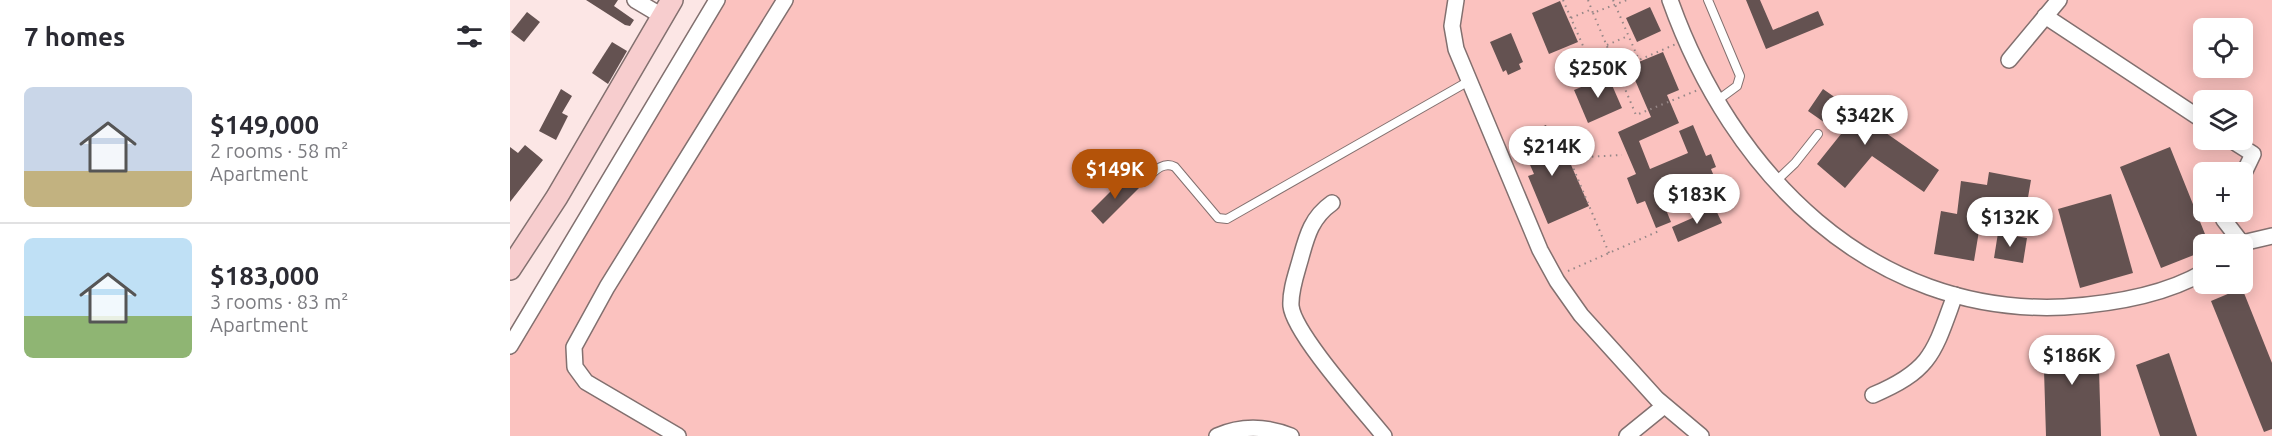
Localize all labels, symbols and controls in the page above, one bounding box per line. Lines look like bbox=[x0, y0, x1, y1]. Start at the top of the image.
map controls bbox=[2193, 18, 2253, 294]
button: locate bbox=[2193, 18, 2253, 78]
icon: filters bbox=[453, 20, 486, 53]
text: 7 homes bbox=[24, 22, 125, 51]
pin: $250K bbox=[1556, 48, 1640, 99]
text: $250K bbox=[1569, 56, 1627, 79]
button: layers bbox=[2193, 90, 2253, 150]
pin: $342K bbox=[1823, 95, 1907, 146]
text: $342K bbox=[1836, 103, 1894, 126]
text: $149,000 bbox=[210, 110, 319, 139]
icon: home bbox=[72, 111, 144, 183]
pin: $214K bbox=[1510, 126, 1594, 177]
text: $214K bbox=[1523, 134, 1581, 157]
text: 2 rooms · 58 m² bbox=[210, 139, 348, 162]
pin: $149K bbox=[1073, 149, 1157, 200]
text: $149K bbox=[1086, 157, 1144, 180]
text: Apartment bbox=[210, 162, 308, 185]
button: + bbox=[2193, 162, 2253, 222]
pin: $183K bbox=[1655, 174, 1739, 225]
text: $183K bbox=[1668, 182, 1726, 205]
pin: $132K bbox=[1968, 197, 2052, 248]
text: $132K bbox=[1981, 205, 2039, 228]
button: − bbox=[2193, 234, 2253, 294]
text: $183,000 bbox=[210, 261, 319, 290]
icon: home bbox=[72, 262, 144, 334]
text: 3 rooms · 83 m² bbox=[210, 290, 348, 313]
text: Apartment bbox=[210, 313, 308, 336]
pin: $186K bbox=[2030, 335, 2114, 386]
text: $186K bbox=[2043, 343, 2101, 366]

